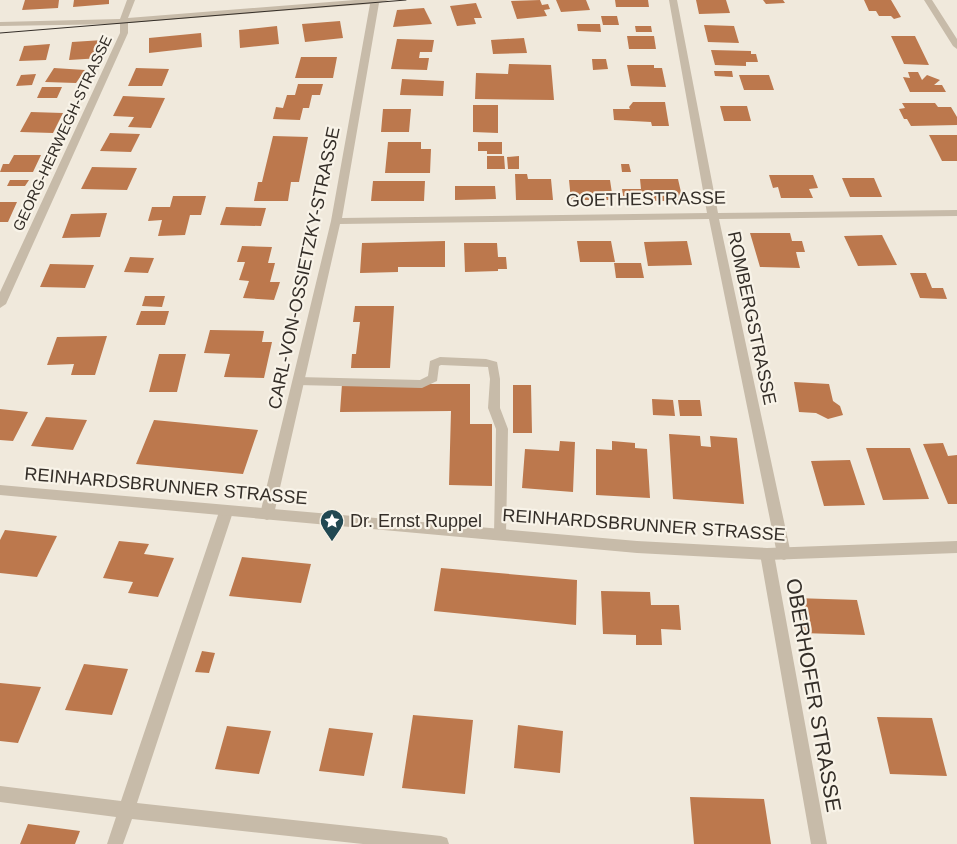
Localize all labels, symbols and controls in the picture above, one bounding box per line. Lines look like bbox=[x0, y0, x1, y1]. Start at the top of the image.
street label: GEORG-HERWEGH-STRASSE bbox=[9, 32, 115, 234]
street label: CARL-VON-OSSIETZKY-STRASSE bbox=[264, 125, 344, 411]
street label: GOETHESTRASSE bbox=[566, 188, 726, 210]
street label: ROMBERGSTRASSE bbox=[724, 229, 780, 407]
street label: REINHARDSBRUNNER STRASSE bbox=[24, 464, 308, 508]
street label: REINHARDSBRUNNER STRASSE bbox=[502, 505, 786, 545]
place icon: Dr. Ernst Ruppel bbox=[319, 508, 345, 542]
place label: Dr. Ernst Ruppel bbox=[350, 511, 482, 531]
street label: OBERHOFER STRASSE bbox=[782, 576, 846, 814]

